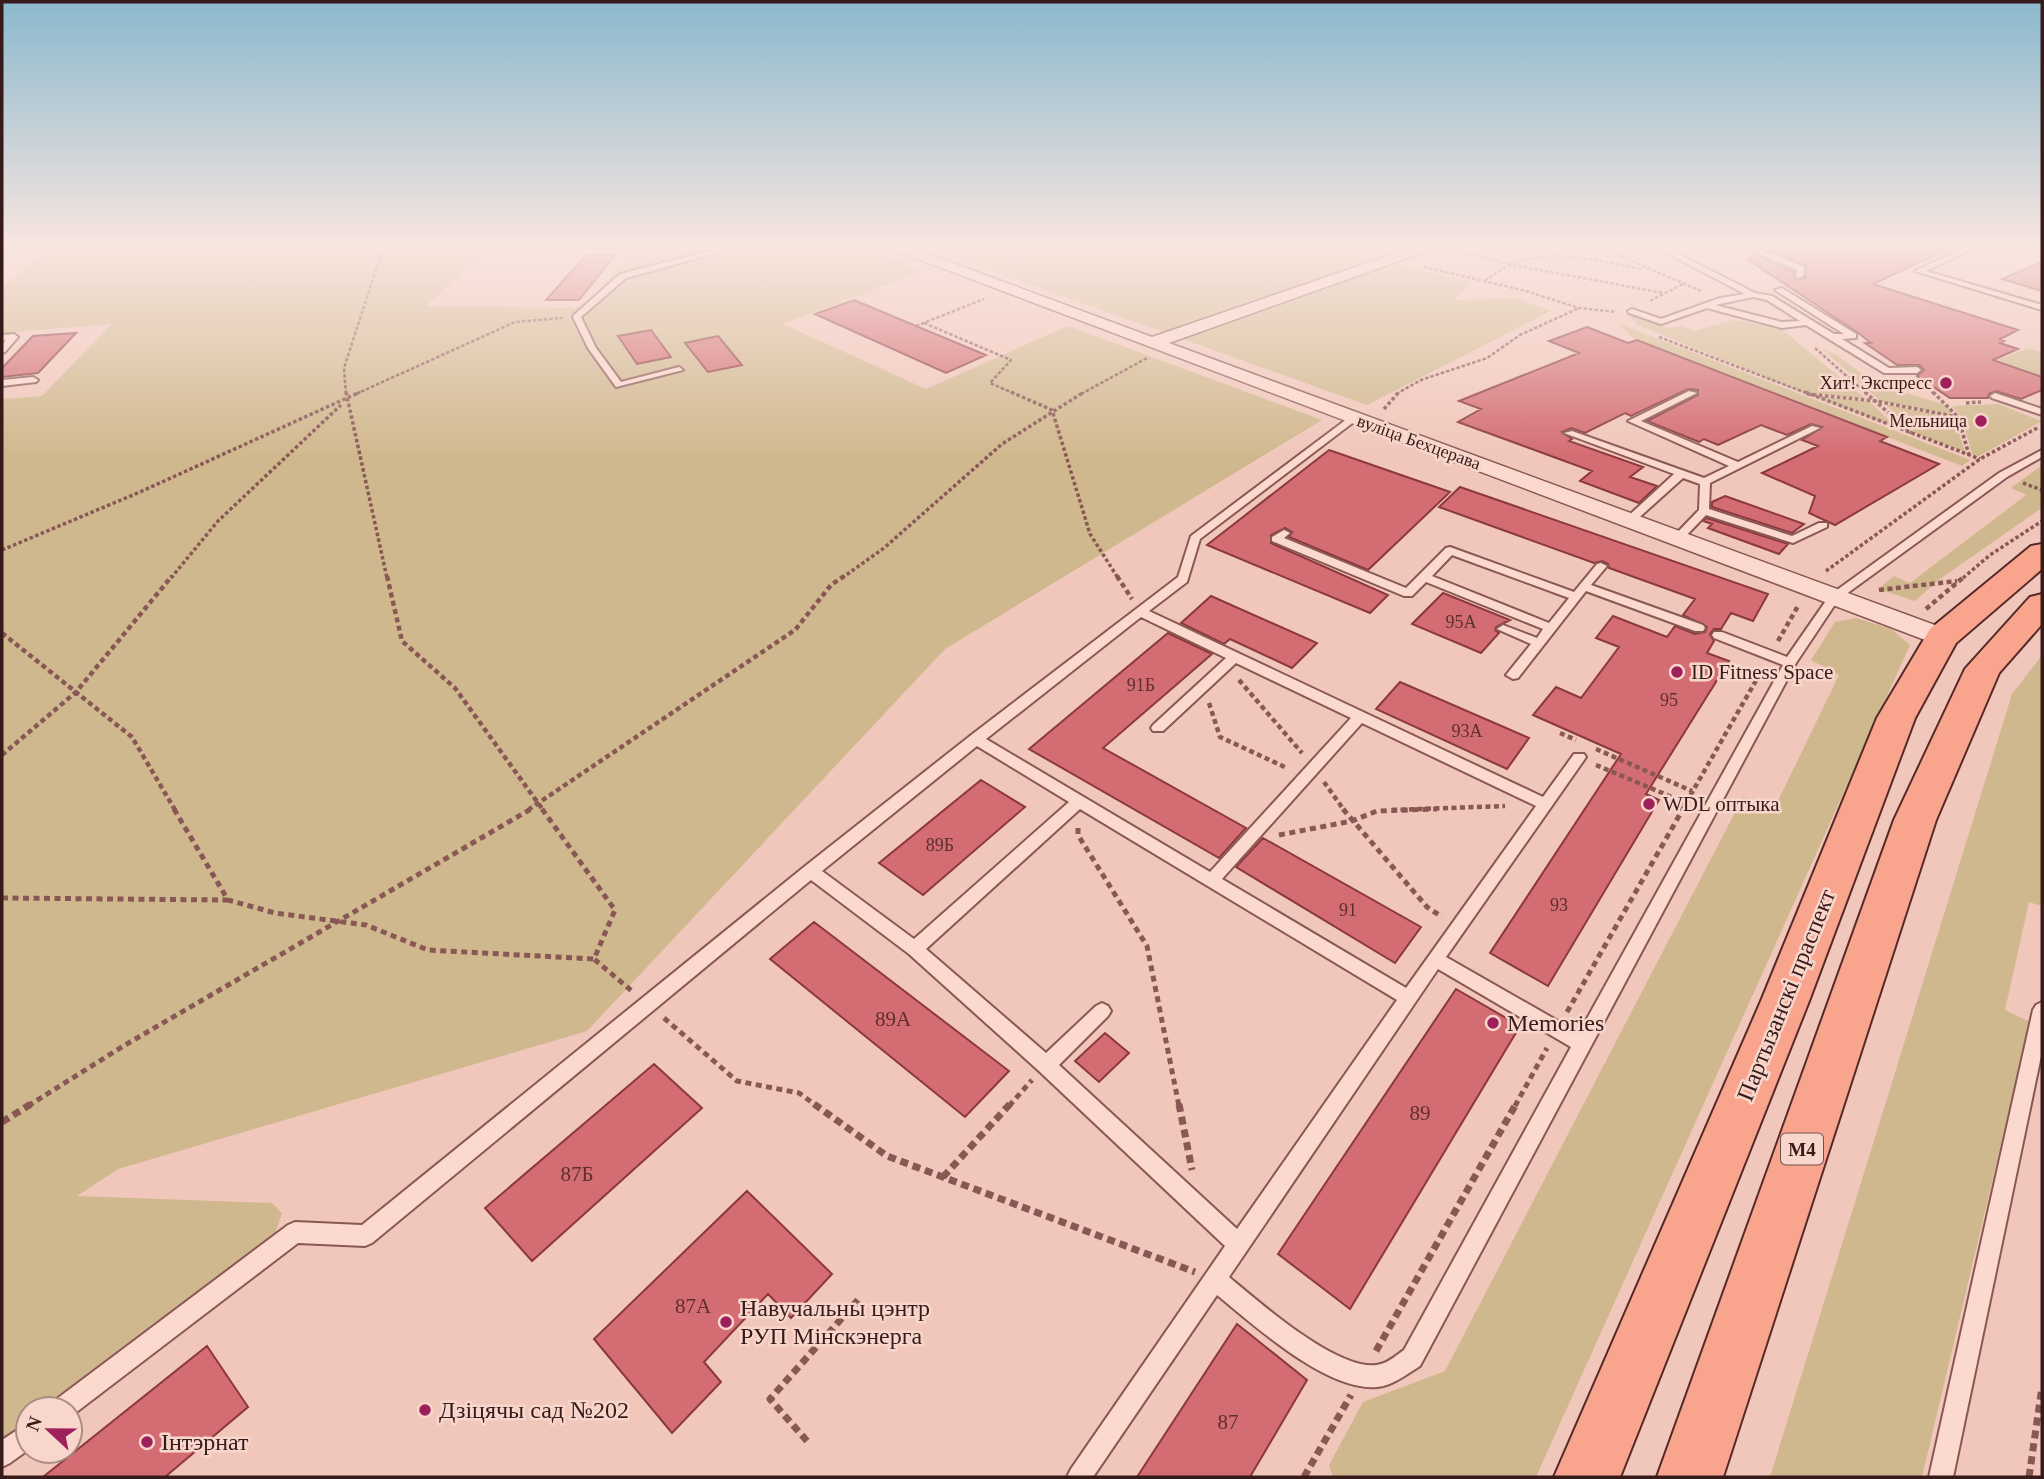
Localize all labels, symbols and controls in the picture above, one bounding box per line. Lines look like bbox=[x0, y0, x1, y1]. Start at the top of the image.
place label: Хит! Экспресс bbox=[1820, 373, 1932, 393]
marker: Хит! Экспресс bbox=[1938, 375, 1954, 391]
street label: вуліца Бехцерава bbox=[1354, 410, 1484, 474]
place label: Мельница bbox=[1889, 411, 1967, 431]
marker: Мельница bbox=[1973, 413, 1989, 429]
house number: 95А bbox=[1446, 612, 1477, 632]
place label: ID Fitness Space bbox=[1691, 660, 1833, 684]
marker: ID Fitness Space bbox=[1669, 664, 1685, 680]
house number: 91Б bbox=[1127, 675, 1155, 695]
house number: 95 bbox=[1660, 690, 1678, 710]
house number: 93А bbox=[1452, 721, 1483, 741]
place label: WDL оптыка bbox=[1663, 792, 1780, 816]
marker: WDL оптыка bbox=[1641, 796, 1657, 812]
house number: 89Б bbox=[926, 835, 954, 855]
street label: Партызанскі праспект bbox=[1732, 885, 1841, 1105]
house number: 93 bbox=[1550, 895, 1568, 915]
house number: 91 bbox=[1339, 900, 1357, 920]
house number: 89А bbox=[875, 1007, 912, 1031]
place label: Memories bbox=[1507, 1010, 1604, 1036]
marker: Memories bbox=[1485, 1015, 1501, 1031]
house number: 89 bbox=[1410, 1101, 1431, 1125]
road number: М4 bbox=[1781, 1134, 1823, 1164]
house number: 87Б bbox=[560, 1162, 594, 1186]
house number: 87А bbox=[675, 1294, 712, 1318]
place label: Навучальны цэнтр РУП Мінскэнерга bbox=[740, 1295, 930, 1349]
marker: Навучальны цэнтр РУП Мінскэнерга bbox=[718, 1314, 734, 1330]
north arrow bbox=[14, 1395, 84, 1465]
place label: Дзіцячы сад №202 bbox=[439, 1397, 629, 1423]
marker: Дзіцячы сад №202 bbox=[417, 1402, 433, 1418]
house number: 87 bbox=[1218, 1410, 1239, 1434]
text: N bbox=[21, 1413, 46, 1434]
place label: Інтэрнат bbox=[161, 1429, 249, 1455]
marker: Інтэрнат bbox=[139, 1434, 155, 1450]

